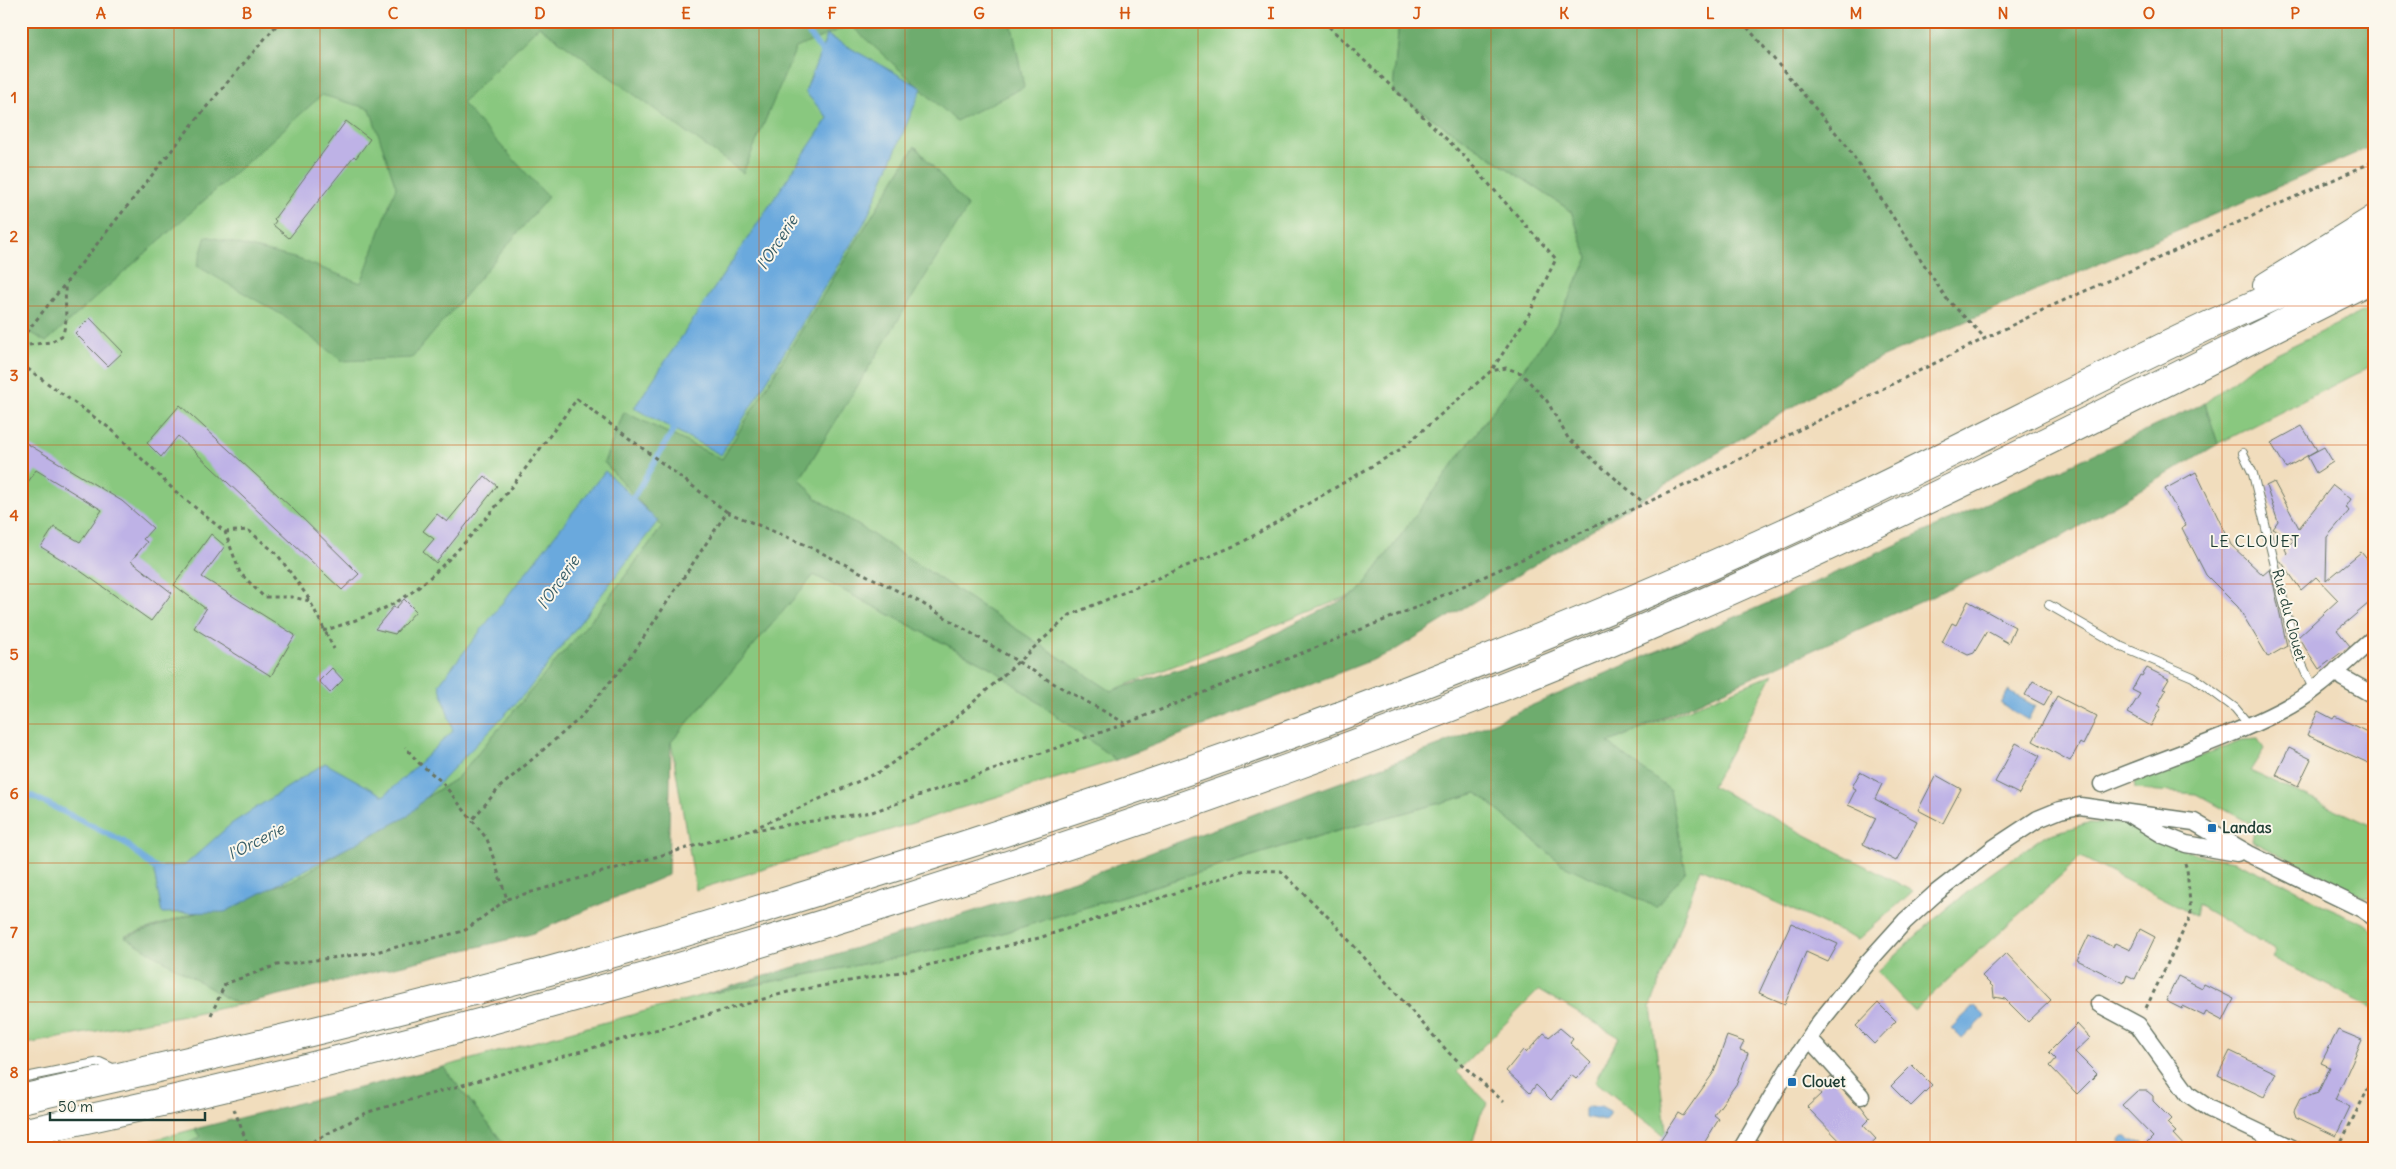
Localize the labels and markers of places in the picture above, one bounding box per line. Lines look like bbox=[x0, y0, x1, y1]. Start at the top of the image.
place label: Landas bbox=[2222, 818, 2272, 837]
marker: Landas bbox=[2206, 822, 2218, 834]
place label: Clouet bbox=[1802, 1072, 1846, 1091]
marker: Clouet bbox=[1786, 1076, 1798, 1088]

